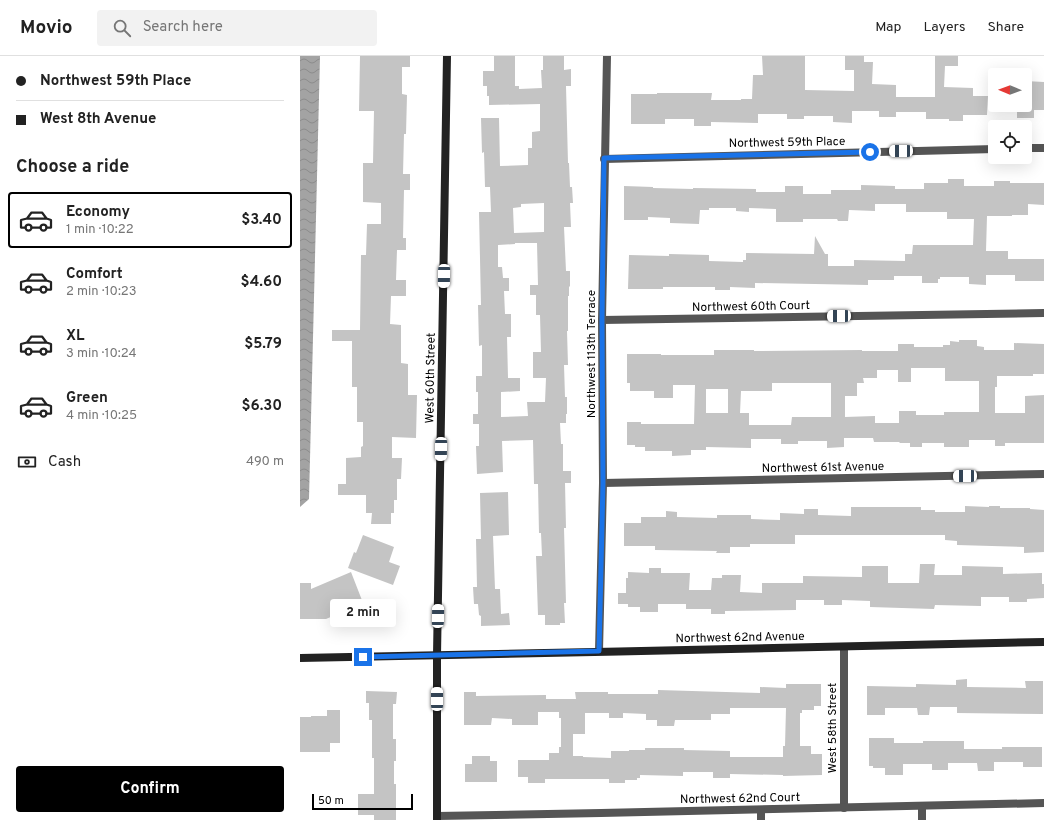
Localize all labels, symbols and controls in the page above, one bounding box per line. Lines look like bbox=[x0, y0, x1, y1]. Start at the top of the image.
search box bbox=[97, 10, 377, 46]
text: Movio bbox=[20, 16, 73, 40]
icon: search bbox=[111, 17, 133, 39]
text: Search here bbox=[143, 18, 223, 37]
text: Map bbox=[875, 19, 901, 36]
text: Layers bbox=[923, 19, 965, 36]
text: Share bbox=[987, 19, 1024, 36]
north arrow bbox=[988, 68, 1032, 112]
map controls bbox=[988, 68, 1032, 164]
text: Northwest 59th Place bbox=[40, 72, 191, 91]
text: West 8th Avenue bbox=[40, 110, 156, 129]
button: locate bbox=[988, 120, 1032, 164]
street label: Northwest 59th Place bbox=[729, 134, 846, 152]
route start bbox=[861, 143, 879, 161]
car bbox=[889, 145, 913, 157]
text: Choose a ride bbox=[16, 156, 129, 179]
icon: car bbox=[18, 202, 54, 238]
text: Economy bbox=[66, 203, 130, 222]
text: $3.40 bbox=[241, 211, 282, 230]
text: 1 min · 10:22 bbox=[66, 222, 134, 238]
icon: car bbox=[18, 264, 54, 300]
car bbox=[438, 264, 450, 288]
text: Comfort bbox=[66, 265, 123, 284]
text: $4.60 bbox=[241, 273, 282, 292]
text: 2 min · 10:23 bbox=[66, 284, 137, 300]
street label: Northwest 113th Terrace bbox=[584, 290, 600, 418]
street label: Northwest 60th Court bbox=[692, 298, 810, 316]
car bbox=[827, 310, 851, 322]
icon: car bbox=[18, 326, 54, 362]
text: XL bbox=[66, 327, 84, 346]
street label: West 60th Street bbox=[422, 332, 440, 424]
text: $5.79 bbox=[244, 335, 282, 354]
text: 3 min · 10:24 bbox=[66, 346, 137, 362]
icon: car bbox=[18, 388, 54, 424]
text: Green bbox=[66, 389, 108, 408]
text: $6.30 bbox=[241, 397, 282, 416]
text: 4 min · 10:25 bbox=[66, 408, 137, 424]
car bbox=[435, 437, 447, 461]
icon: cash bbox=[16, 451, 38, 473]
text: Cash bbox=[48, 453, 81, 472]
text: 490 m bbox=[246, 454, 284, 470]
street label: Northwest 61st Avenue bbox=[762, 459, 884, 477]
car bbox=[953, 470, 977, 482]
callout: 2 min bbox=[330, 599, 396, 627]
car bbox=[432, 604, 444, 628]
text: 2 min bbox=[346, 605, 380, 621]
street label: Northwest 62nd Avenue bbox=[675, 629, 805, 647]
route end bbox=[354, 648, 372, 666]
street label: West 58th Street bbox=[825, 683, 841, 773]
car bbox=[431, 687, 443, 711]
button: Confirm bbox=[16, 766, 284, 812]
street label: Northwest 62nd Court bbox=[680, 790, 800, 808]
scale bar bbox=[312, 792, 413, 811]
text: 50 m bbox=[318, 794, 344, 808]

